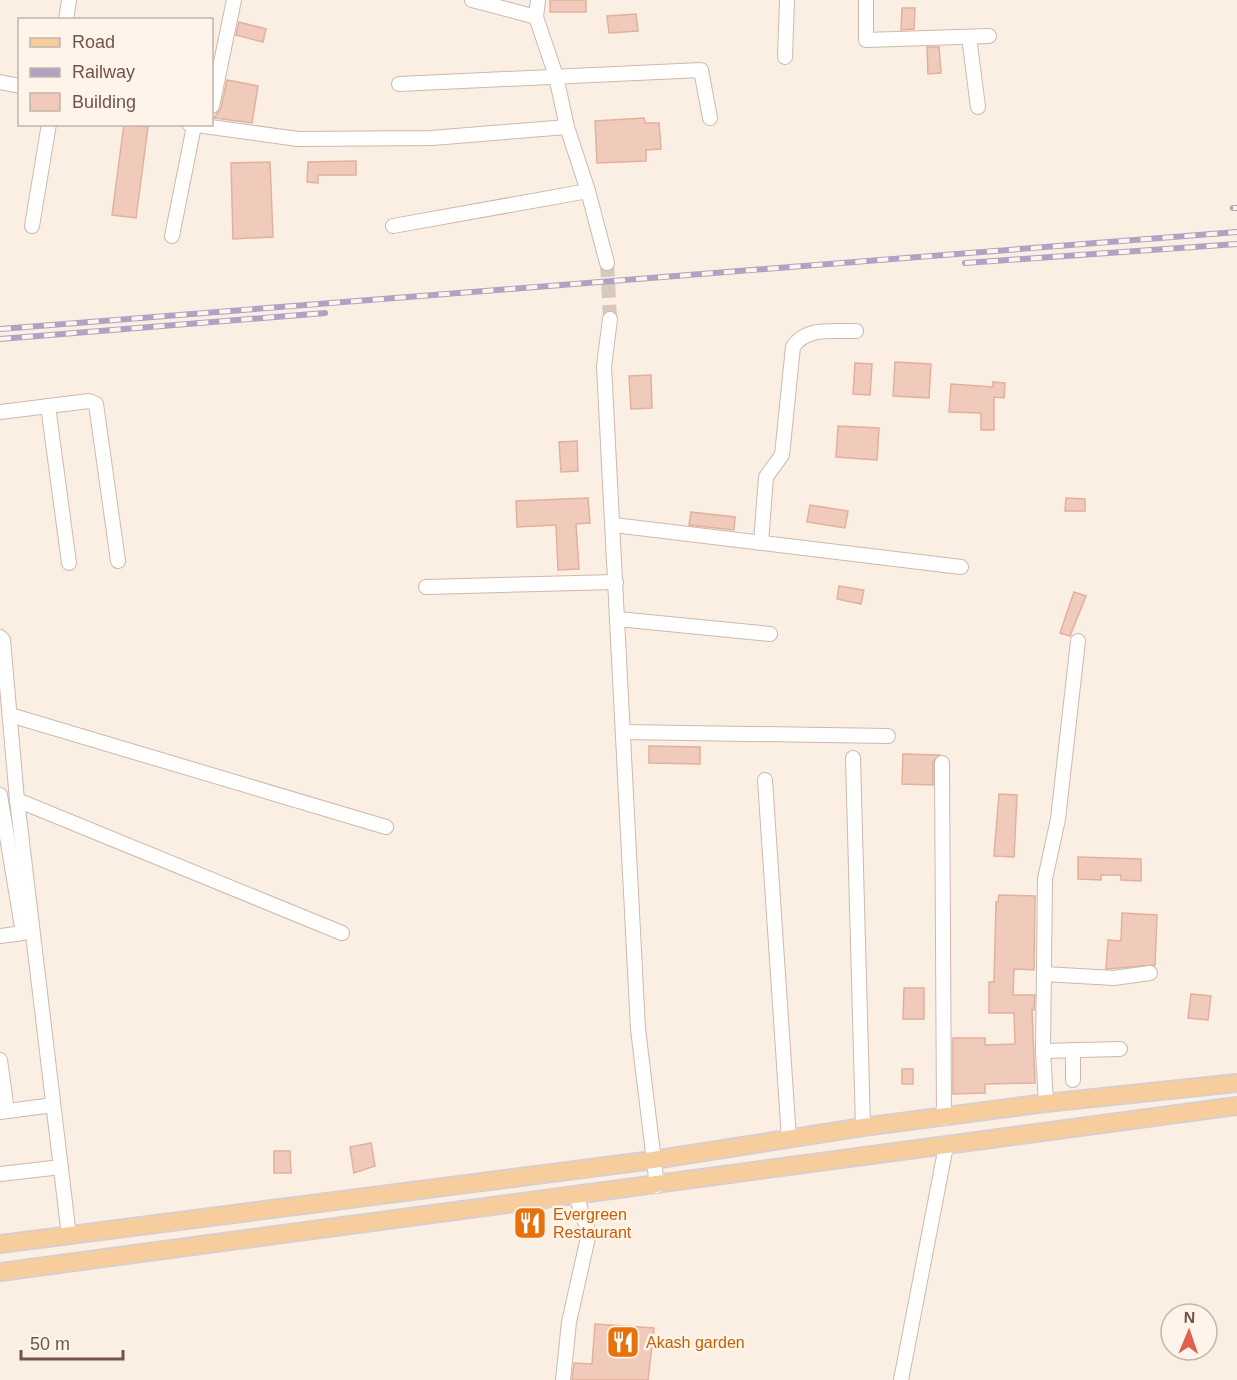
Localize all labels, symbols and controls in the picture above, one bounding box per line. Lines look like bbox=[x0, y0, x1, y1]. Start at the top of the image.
legend bbox=[18, 18, 213, 126]
text: Road bbox=[72, 32, 115, 52]
text: Railway bbox=[72, 62, 135, 82]
text: Building bbox=[72, 92, 136, 112]
restaurant icon: Evergreen Restaurant bbox=[512, 1205, 548, 1241]
place label: Evergreen Restaurant bbox=[553, 1206, 632, 1241]
north arrow bbox=[1159, 1302, 1219, 1362]
text: N bbox=[1183, 1309, 1196, 1326]
scale bar bbox=[21, 1323, 123, 1361]
restaurant icon: Akash garden bbox=[605, 1324, 641, 1360]
text: 50 m bbox=[30, 1334, 70, 1354]
place label: Akash garden bbox=[646, 1334, 745, 1351]

